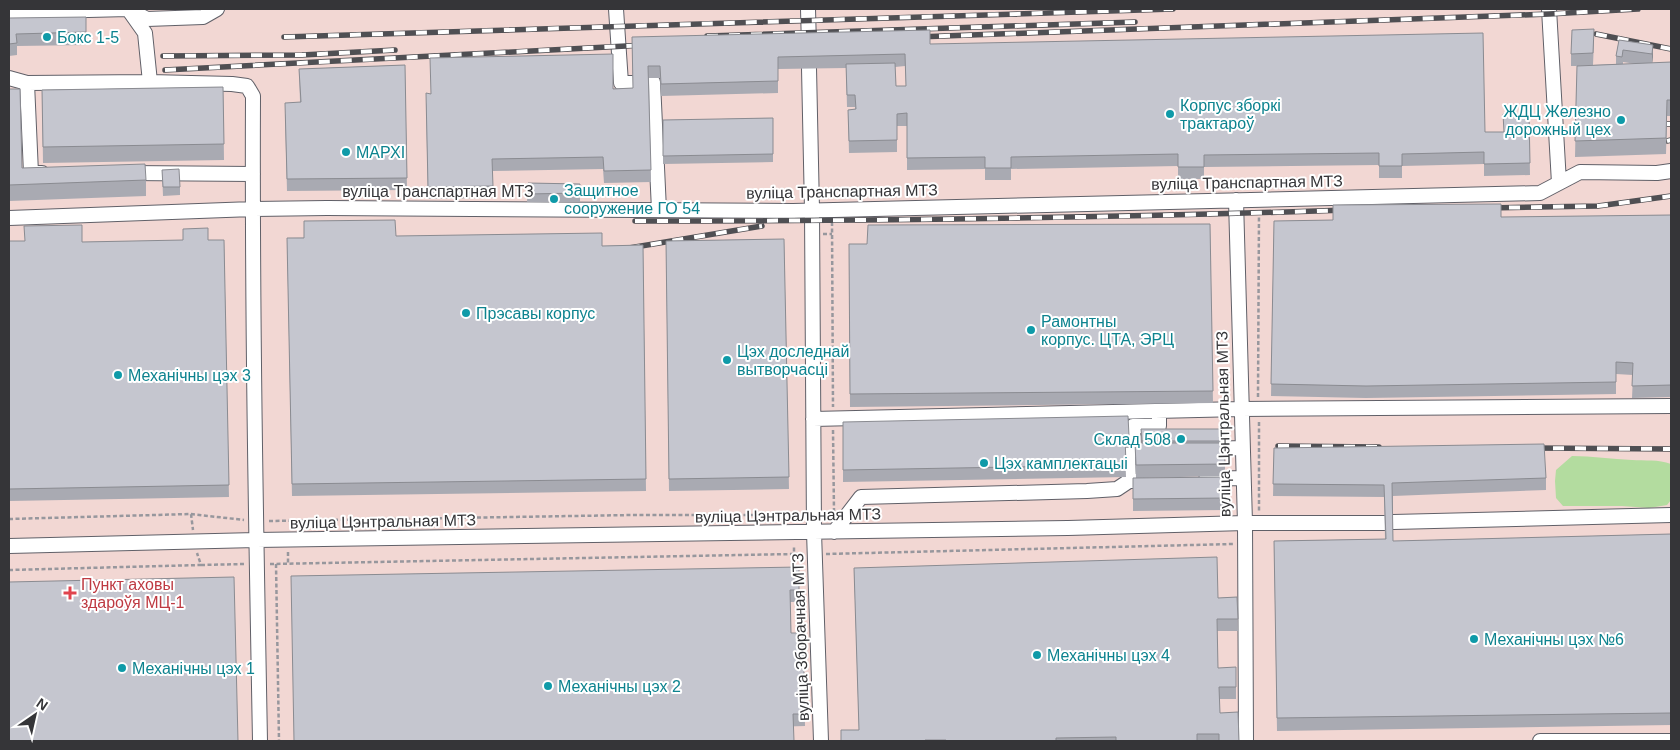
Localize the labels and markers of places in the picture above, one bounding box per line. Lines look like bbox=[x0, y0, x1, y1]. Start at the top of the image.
place label: Бокс 1-5 bbox=[57, 29, 119, 46]
marker: Бокс 1-5 bbox=[41, 31, 53, 43]
place label: Корпус зборкі трактароў bbox=[1180, 97, 1281, 132]
place label: ЖДЦ Железно дорожный цех bbox=[1503, 103, 1611, 138]
marker: Корпус зборкі трактароў bbox=[1164, 108, 1176, 120]
marker: ЖДЦ Железно дорожный цех bbox=[1615, 114, 1627, 126]
place label: МАРХІ bbox=[356, 144, 405, 161]
marker: МАРХІ bbox=[340, 146, 352, 158]
place label: Защитное сооружение ГО 54 bbox=[564, 182, 700, 217]
marker: Защитное сооружение ГО 54 bbox=[548, 193, 560, 205]
place label: Прэсавы корпус bbox=[476, 305, 595, 322]
marker: Прэсавы корпус bbox=[460, 307, 472, 319]
place label: Рамонтны корпус. ЦТА, ЭРЦ bbox=[1041, 313, 1174, 348]
marker: Рамонтны корпус. ЦТА, ЭРЦ bbox=[1025, 324, 1037, 336]
place label: Цэх доследнай вытворчасці bbox=[737, 343, 849, 378]
marker: Цэх доследнай вытворчасці bbox=[721, 354, 733, 366]
place label: Механічны цэх 3 bbox=[128, 367, 251, 384]
marker: Механічны цэх 3 bbox=[112, 369, 124, 381]
place label: Склад 508 bbox=[1094, 431, 1171, 448]
marker: Склад 508 bbox=[1175, 433, 1187, 445]
place label: Цэх камплектацыі bbox=[994, 455, 1128, 472]
marker: Цэх камплектацыі bbox=[978, 457, 990, 469]
place label: Пункт аховы здароўя МЦ-1 bbox=[81, 576, 185, 611]
marker: Пункт аховы здароўя МЦ-1 bbox=[63, 586, 77, 600]
place label: Механічны цэх №6 bbox=[1484, 631, 1624, 648]
marker: Механічны цэх №6 bbox=[1468, 633, 1480, 645]
place label: Механічны цэх 4 bbox=[1047, 647, 1170, 664]
marker: Механічны цэх 4 bbox=[1031, 649, 1043, 661]
place label: Механічны цэх 1 bbox=[132, 660, 255, 677]
marker: Механічны цэх 1 bbox=[116, 662, 128, 674]
place label: Механічны цэх 2 bbox=[558, 678, 681, 695]
marker: Механічны цэх 2 bbox=[542, 680, 554, 692]

